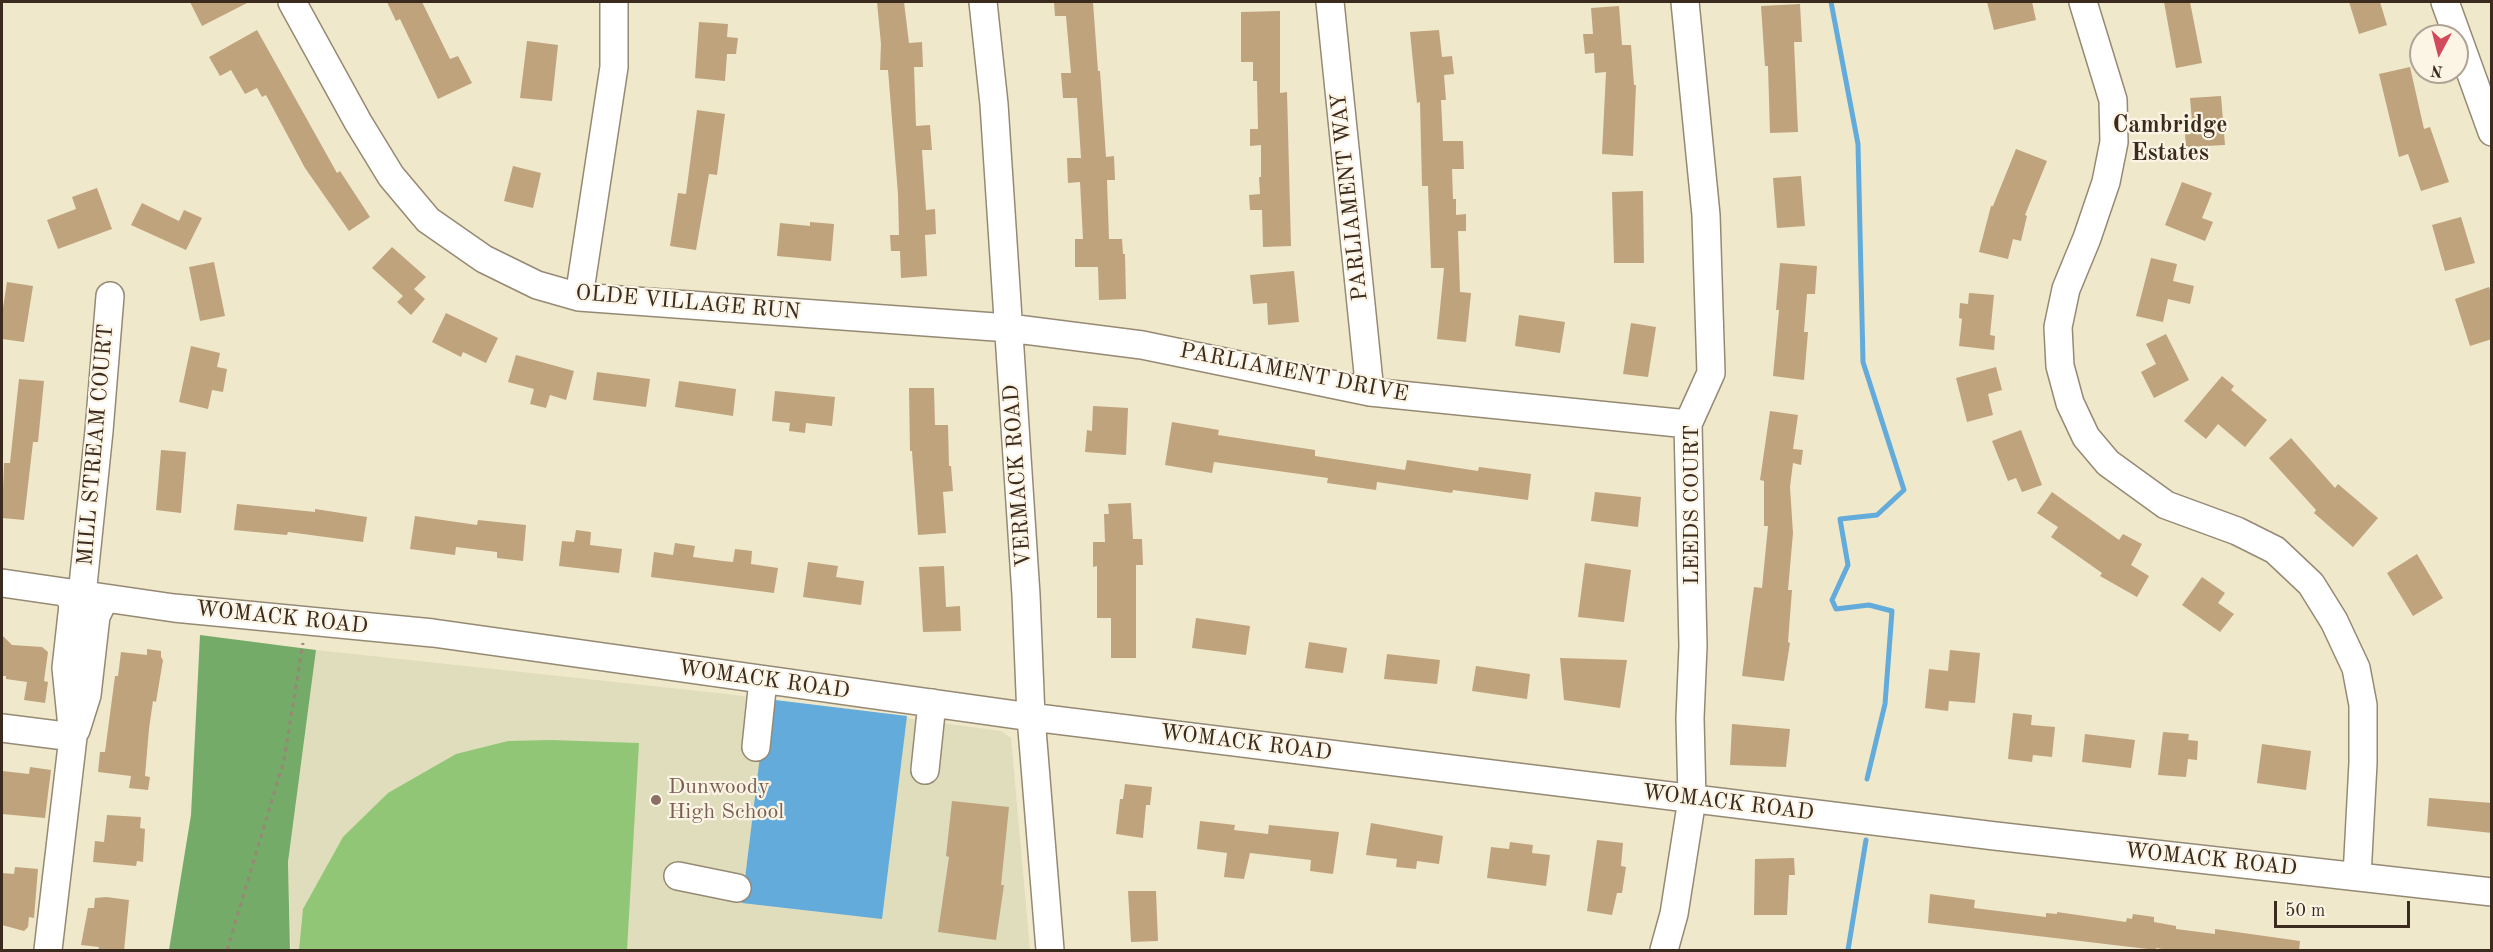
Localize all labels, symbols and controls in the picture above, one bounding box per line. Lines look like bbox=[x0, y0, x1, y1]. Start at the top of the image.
north arrow bbox=[2409, 24, 2469, 84]
text: N bbox=[2430, 61, 2444, 79]
street label: PARLIAMENT WAY bbox=[1326, 92, 1374, 302]
district label: Cambridge Estates bbox=[2113, 112, 2227, 168]
street label: OLDE VILLAGE RUN bbox=[574, 280, 802, 326]
street label: MILL STREAM COURT bbox=[72, 323, 120, 567]
street label: PARLIAMENT DRIVE bbox=[1177, 338, 1411, 408]
street label: VERMACK ROAD bbox=[998, 384, 1038, 568]
street label: LEEDS COURT bbox=[1679, 425, 1705, 585]
street label: WOMACK ROAD bbox=[195, 596, 369, 640]
street label: WOMACK ROAD bbox=[677, 655, 851, 705]
street label: WOMACK ROAD bbox=[1159, 719, 1333, 767]
place label: Dunwoody High School bbox=[668, 774, 784, 825]
street label: WOMACK ROAD bbox=[1641, 779, 1815, 827]
marker: Dunwoody High School bbox=[649, 793, 663, 807]
street label: WOMACK ROAD bbox=[2124, 838, 2298, 882]
scale bar bbox=[2277, 889, 2414, 927]
text: 50 m bbox=[2285, 902, 2325, 920]

